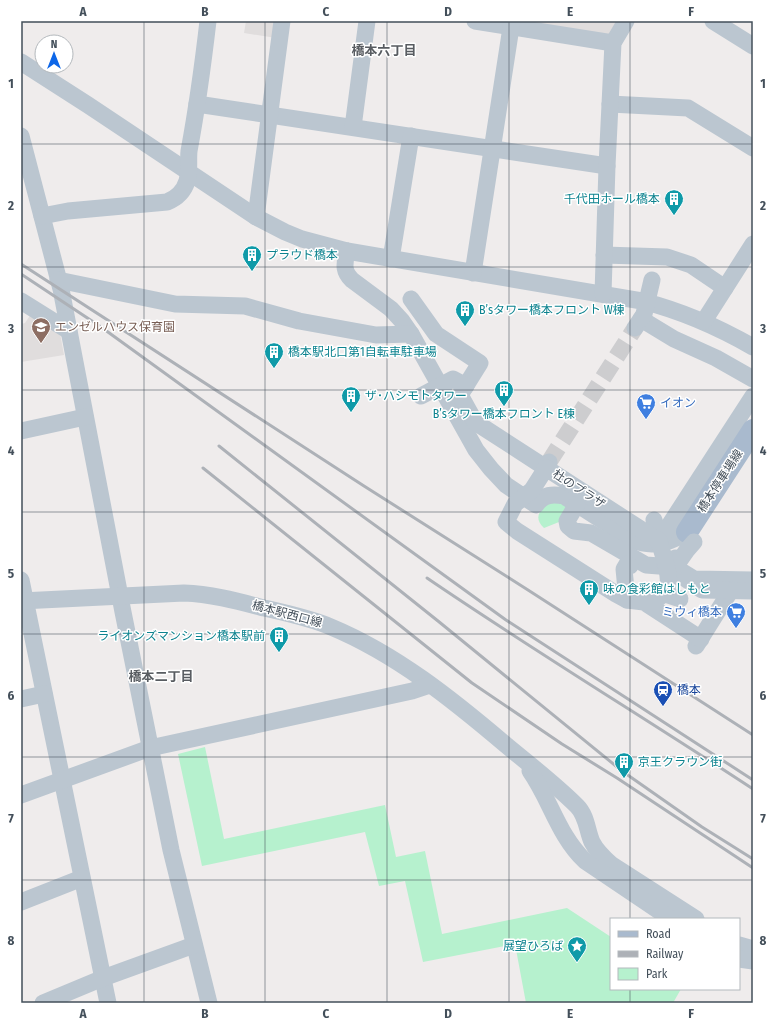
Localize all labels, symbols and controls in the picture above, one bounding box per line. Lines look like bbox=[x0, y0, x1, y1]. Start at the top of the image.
text: A bbox=[78, 4, 87, 19]
text: B bbox=[201, 4, 209, 19]
text: C bbox=[323, 4, 330, 19]
text: D bbox=[444, 4, 452, 19]
text: E bbox=[567, 4, 573, 19]
text: F bbox=[688, 4, 694, 19]
north arrow bbox=[34, 34, 74, 74]
text: N bbox=[51, 38, 57, 51]
district label: 橋本六丁目 bbox=[351, 43, 417, 58]
text: 1 bbox=[8, 76, 14, 91]
text: 1 bbox=[760, 76, 766, 91]
building icon: 千代田ホール橋本 bbox=[663, 188, 685, 216]
place label: 千代田ホール橋本 bbox=[564, 192, 660, 206]
text: 2 bbox=[7, 198, 14, 213]
text: 2 bbox=[759, 198, 766, 213]
building icon: プラウド橋本 bbox=[241, 244, 263, 272]
place label: プラウド橋本 bbox=[266, 248, 338, 262]
building icon: B’sタワー橋本フロント W棟 bbox=[454, 299, 476, 327]
place label: B’sタワー橋本フロント W棟 bbox=[479, 303, 625, 317]
school or university icon: エンゼルハウス保育園 bbox=[30, 316, 52, 344]
place label: エンゼルハウス保育園 bbox=[55, 320, 175, 334]
text: 3 bbox=[7, 321, 14, 336]
text: 3 bbox=[759, 321, 766, 336]
building icon: 橋本駅北口第1自転車駐車場 bbox=[263, 341, 285, 369]
place label: 橋本駅北口第1自転車駐車場 bbox=[288, 345, 437, 359]
building icon: B’sタワー橋本フロント E棟 bbox=[493, 379, 515, 407]
building icon: ザ･ハシモトタワー bbox=[340, 385, 362, 413]
place label: ザ･ハシモトタワー bbox=[365, 389, 467, 403]
supermarket icon: イオン bbox=[635, 392, 657, 420]
place label: イオン bbox=[660, 396, 696, 410]
place label: B’sタワー橋本フロント E棟 bbox=[433, 407, 575, 421]
text: 4 bbox=[8, 443, 15, 458]
text: 4 bbox=[760, 443, 767, 458]
street label: 橋本停車場線 bbox=[695, 447, 745, 515]
street label: 杜のプラザ bbox=[550, 467, 608, 511]
text: 5 bbox=[8, 566, 14, 581]
text: 5 bbox=[760, 566, 766, 581]
building icon: 味の食彩館はしもと bbox=[578, 578, 600, 606]
place label: 味の食彩館はしもと bbox=[603, 582, 711, 596]
street label: 橋本駅西口線 bbox=[250, 598, 324, 630]
supermarket icon: ミウィ橋本 bbox=[725, 601, 747, 629]
place label: ミウィ橋本 bbox=[662, 605, 722, 619]
building icon: ライオンズマンション橋本駅前 bbox=[268, 625, 290, 653]
place label: ライオンズマンション橋本駅前 bbox=[97, 629, 265, 643]
district label: 橋本二丁目 bbox=[128, 669, 194, 684]
station icon: 橋本 bbox=[652, 679, 674, 707]
place label: 橋本 bbox=[677, 683, 701, 697]
text: 6 bbox=[8, 688, 15, 703]
text: 6 bbox=[760, 688, 767, 703]
building icon: 京王クラウン街 bbox=[613, 751, 635, 779]
place label: 京王クラウン街 bbox=[638, 755, 722, 769]
text: 7 bbox=[8, 811, 14, 826]
text: 7 bbox=[760, 811, 766, 826]
legend bbox=[610, 918, 740, 990]
text: Road bbox=[646, 927, 671, 941]
text: 8 bbox=[8, 933, 15, 948]
text: 8 bbox=[760, 933, 767, 948]
place icon: 展望ひろば bbox=[566, 935, 588, 963]
place label: 展望ひろば bbox=[503, 939, 563, 953]
text: Railway bbox=[646, 947, 684, 961]
text: Park bbox=[646, 967, 668, 981]
text: A bbox=[78, 1006, 87, 1021]
text: B bbox=[201, 1006, 209, 1021]
text: C bbox=[323, 1006, 330, 1021]
text: D bbox=[444, 1006, 452, 1021]
text: E bbox=[567, 1006, 573, 1021]
text: F bbox=[688, 1006, 694, 1021]

